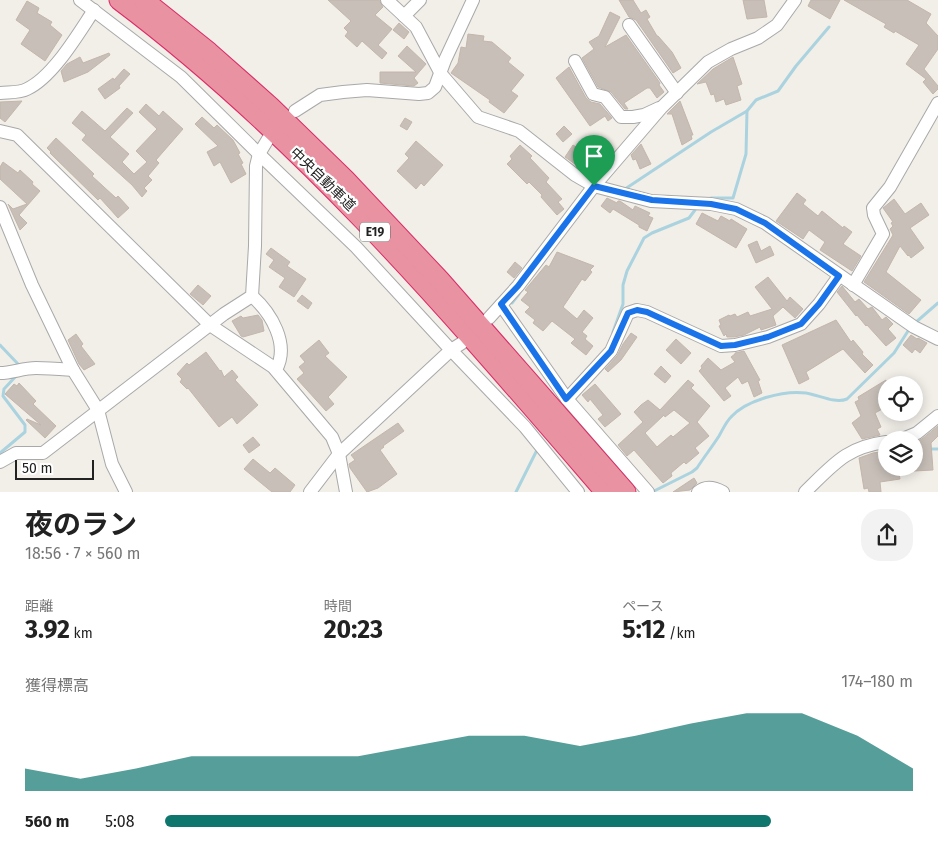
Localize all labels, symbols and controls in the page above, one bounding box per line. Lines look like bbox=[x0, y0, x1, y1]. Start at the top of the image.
pin bbox=[573, 135, 615, 186]
icon: arrive bbox=[580, 142, 608, 170]
street label: 中央自動車道 bbox=[287, 144, 359, 215]
road number: E19 bbox=[360, 222, 390, 242]
map controls bbox=[878, 376, 923, 476]
button: locate bbox=[878, 376, 923, 421]
button: layers bbox=[878, 431, 923, 476]
scale bar bbox=[15, 457, 94, 480]
text: 50 m bbox=[22, 460, 53, 477]
text: 夜のラン bbox=[25, 508, 137, 541]
button: share bbox=[861, 509, 913, 561]
text: 18:56 · 7 × 560 m bbox=[25, 544, 141, 563]
text: 距離 bbox=[25, 598, 53, 615]
text: 時間 bbox=[324, 598, 352, 615]
text: ペース bbox=[622, 598, 664, 615]
text: 3.92 bbox=[25, 615, 70, 645]
text: 20:23 bbox=[324, 615, 383, 645]
text: 5:12 bbox=[622, 615, 665, 645]
text: km bbox=[70, 625, 93, 642]
text: /km bbox=[665, 625, 696, 642]
text: 174–180 m bbox=[841, 672, 913, 691]
text: 獲得標高 bbox=[25, 676, 89, 695]
text: 560 m bbox=[25, 812, 69, 831]
text: 5:08 bbox=[105, 812, 135, 831]

